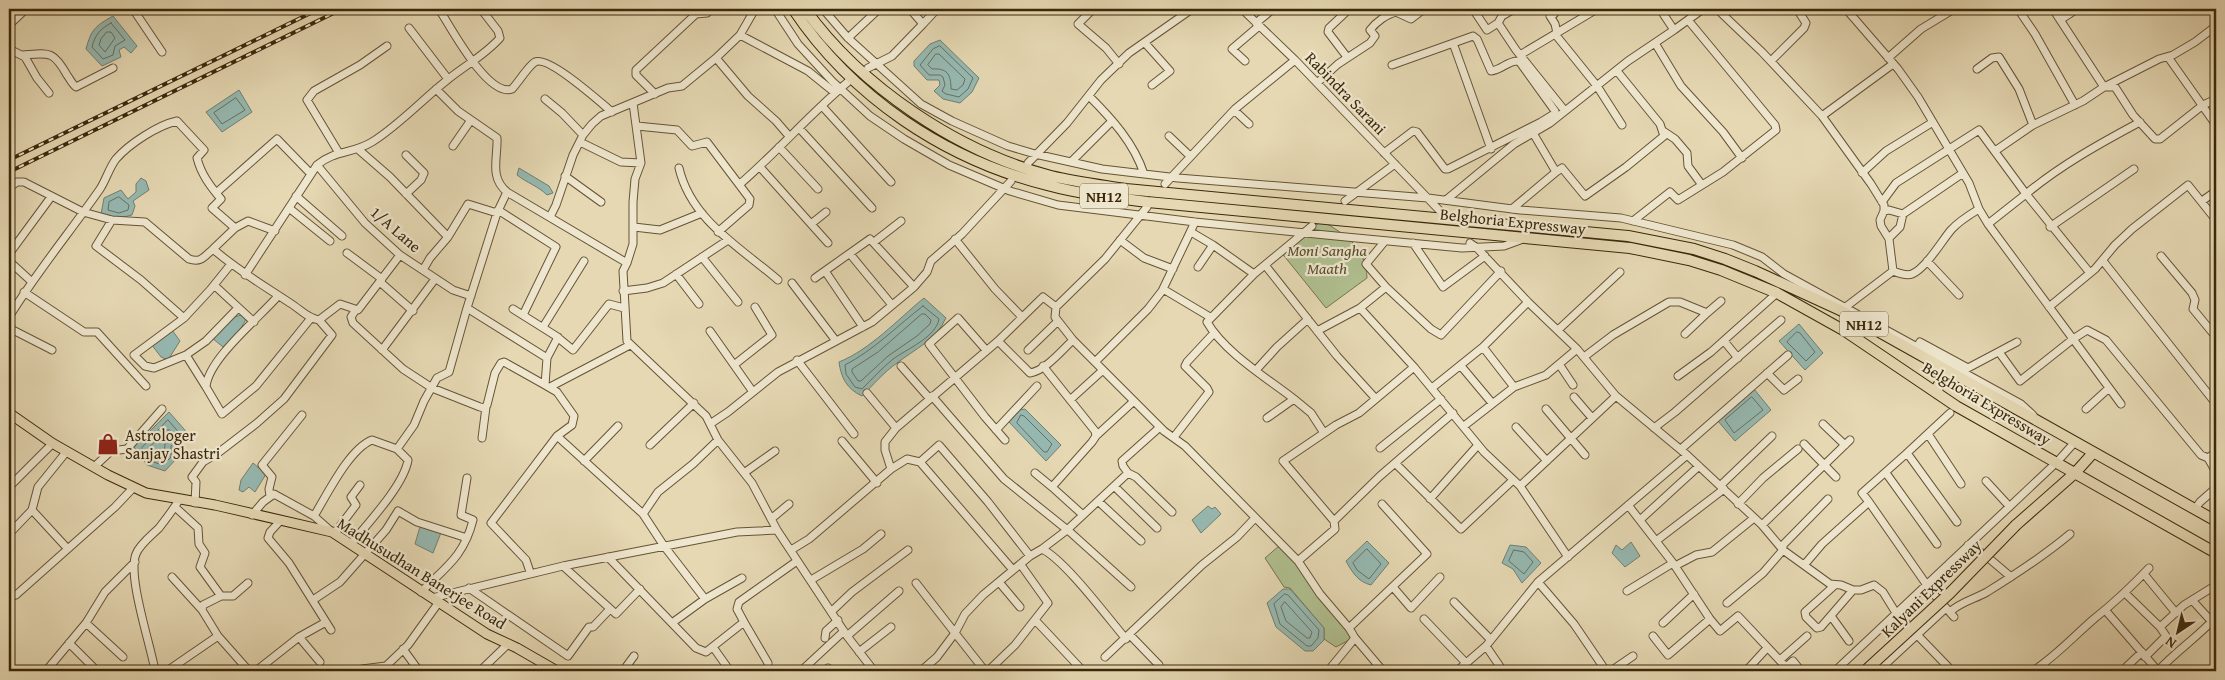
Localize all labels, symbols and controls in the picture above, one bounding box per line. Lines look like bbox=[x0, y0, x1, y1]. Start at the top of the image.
street label: Rabindra Sarani bbox=[1300, 46, 1392, 140]
road number: NH12 bbox=[1080, 184, 1128, 208]
street label: 1/A Lane bbox=[365, 200, 427, 258]
street label: Belghoria Expressway bbox=[1439, 201, 1587, 241]
park label: Moni Sangha Maath bbox=[1287, 238, 1367, 280]
road number: NH12 bbox=[1840, 312, 1888, 336]
street label: Belghoria Expressway bbox=[1918, 355, 2056, 451]
place label: Astrologer Sanjay Shastri bbox=[125, 423, 221, 465]
shop icon: Astrologer Sanjay Shastri bbox=[95, 431, 121, 457]
street label: Madhusudhan Banerjee Road bbox=[333, 511, 512, 635]
street label: Kalyani Expressway bbox=[1875, 534, 1987, 642]
north arrow bbox=[2152, 608, 2202, 658]
text: N bbox=[2160, 631, 2180, 654]

